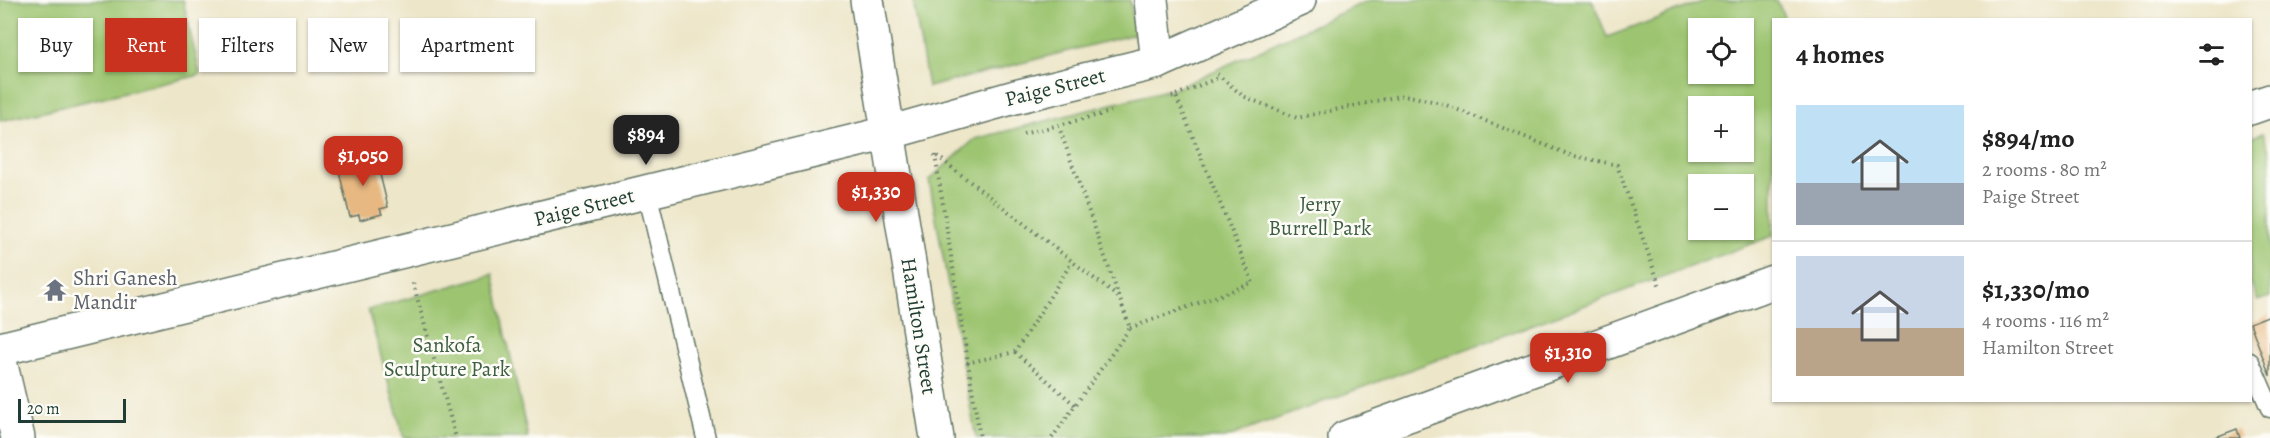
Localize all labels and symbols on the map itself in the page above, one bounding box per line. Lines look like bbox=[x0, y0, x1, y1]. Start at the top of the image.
street label: Paige Street bbox=[1002, 61, 1108, 113]
pin: $894 bbox=[610, 115, 682, 166]
pin: $1,050 bbox=[314, 136, 412, 187]
pin: $1,330 bbox=[827, 172, 925, 223]
street label: Paige Street bbox=[531, 181, 637, 233]
park label: Jerry Burrell Park bbox=[1268, 190, 1372, 242]
street label: Hamilton Street bbox=[894, 255, 944, 397]
place label: Shri Ganesh Mandir bbox=[73, 264, 177, 316]
temple icon: Shri Ganesh Mandir bbox=[42, 277, 68, 303]
park label: Sankofa Sculpture Park bbox=[384, 331, 511, 383]
pin: $1,310 bbox=[1519, 333, 1617, 384]
scale bar bbox=[18, 396, 126, 424]

